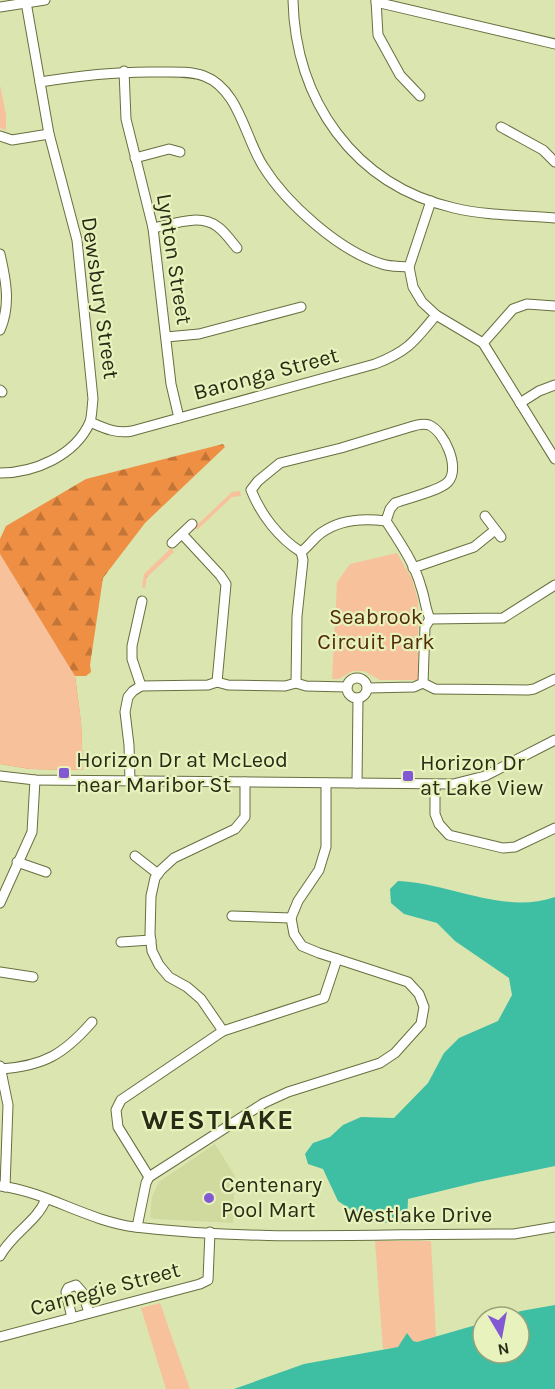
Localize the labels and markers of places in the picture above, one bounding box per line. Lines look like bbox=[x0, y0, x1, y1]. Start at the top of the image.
place label: Horizon Dr at McLeod near Maribor St bbox=[76, 747, 288, 798]
place label: Horizon Dr at Lake View bbox=[420, 750, 543, 801]
marker: Horizon Dr at McLeod near Maribor St bbox=[57, 766, 71, 780]
marker: Horizon Dr at Lake View bbox=[401, 769, 415, 783]
place label: Centenary Pool Mart bbox=[221, 1172, 322, 1223]
marker: Centenary Pool Mart bbox=[202, 1191, 216, 1205]

